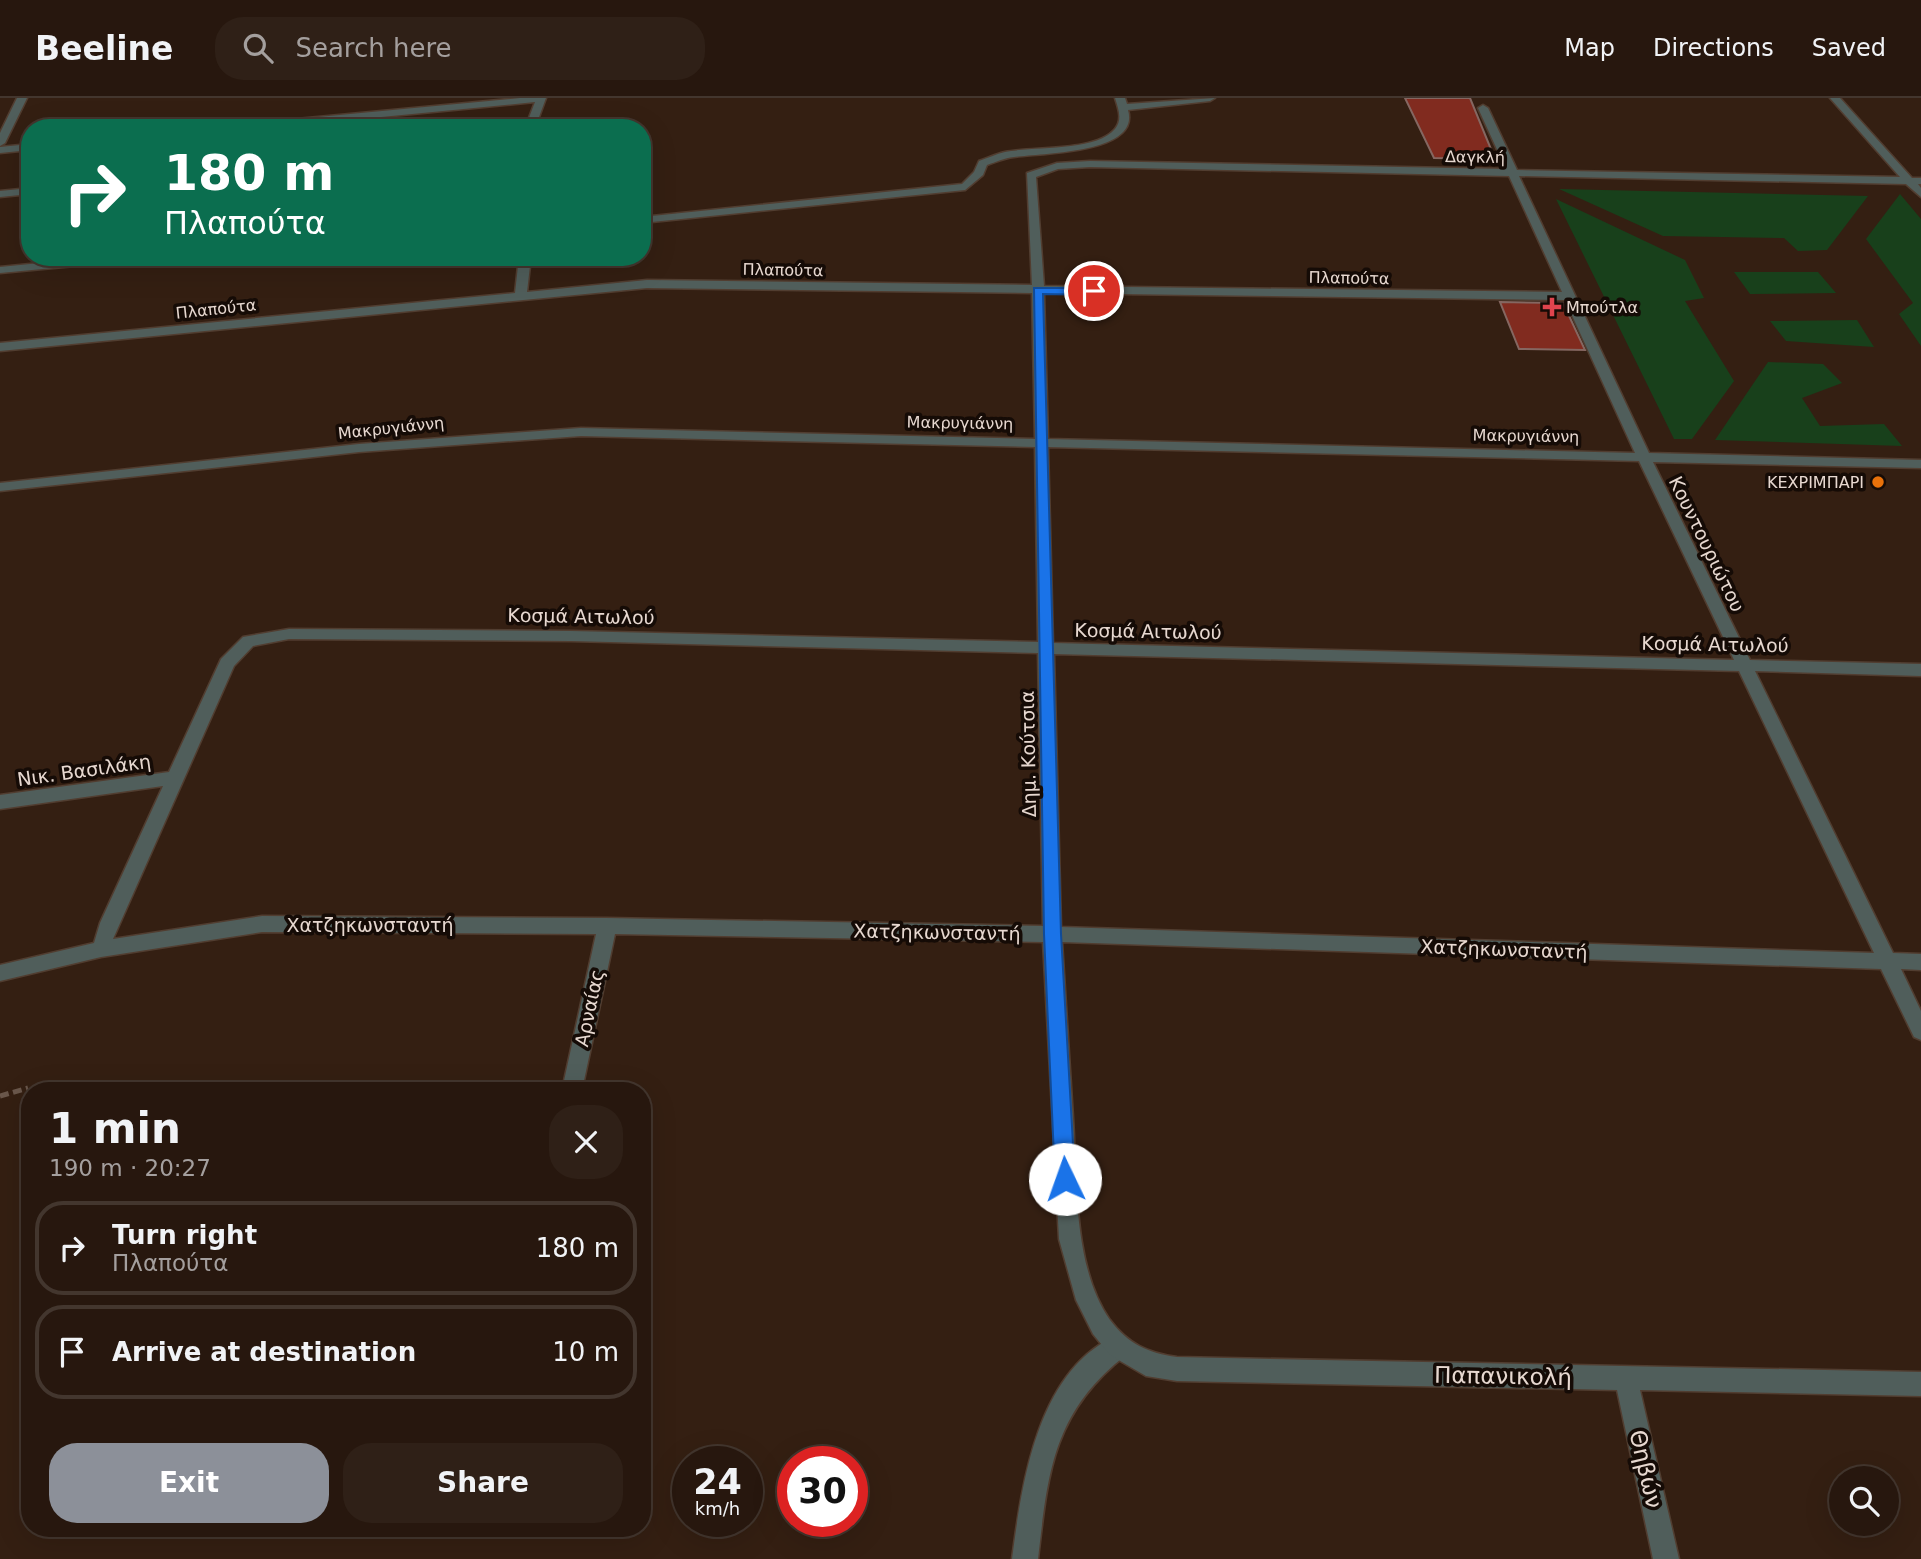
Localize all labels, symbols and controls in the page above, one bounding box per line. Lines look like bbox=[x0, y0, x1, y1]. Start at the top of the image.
search box bbox=[215, 17, 705, 80]
text: Beeline bbox=[35, 29, 173, 68]
icon: search bbox=[239, 29, 277, 67]
text: Search here bbox=[295, 33, 452, 63]
text: Map bbox=[1564, 34, 1615, 62]
text: Directions bbox=[1653, 34, 1774, 62]
text: Saved bbox=[1812, 34, 1886, 62]
text: 180 m bbox=[164, 145, 334, 202]
icon: right bbox=[49, 147, 140, 238]
street label: Δαγκλή bbox=[1445, 147, 1505, 167]
text: Πλαπούτα bbox=[164, 204, 326, 242]
street label: Πλαπούτα bbox=[742, 260, 824, 280]
pin bbox=[1064, 261, 1124, 321]
street label: Πλαπούτα bbox=[1308, 268, 1390, 288]
icon: arrive bbox=[1075, 272, 1113, 310]
street label: Πλαπούτα bbox=[175, 295, 257, 323]
place label: Μπούτλα bbox=[1566, 298, 1638, 317]
marker: Μπούτλα bbox=[1544, 299, 1560, 315]
street label: Μακρυγιάννη bbox=[337, 413, 445, 443]
street label: Μακρυγιάννη bbox=[907, 413, 1013, 433]
street label: Μακρυγιάννη bbox=[1473, 426, 1579, 446]
street label: Κουντουριώτου bbox=[1665, 473, 1749, 615]
place label: ΚΕΧΡΙΜΠΑΡΙ bbox=[1767, 473, 1864, 492]
marker: ΚΕΧΡΙΜΠΑΡΙ bbox=[1870, 474, 1886, 490]
street label: Κοσμά Αιτωλού bbox=[507, 604, 655, 628]
street label: Κοσμά Αιτωλού bbox=[1074, 619, 1222, 643]
street label: Κοσμά Αιτωλού bbox=[1641, 632, 1789, 656]
street label: Δημ. Κούτσια bbox=[1016, 690, 1040, 818]
street label: Νικ. Βασιλάκη bbox=[16, 750, 152, 790]
street label: Χατζηκωνσταντή bbox=[286, 914, 454, 936]
street label: Χατζηκωνσταντή bbox=[853, 920, 1021, 944]
street label: Χατζηκωνσταντή bbox=[1420, 935, 1588, 963]
street label: Αρναίας bbox=[570, 967, 608, 1049]
text: 1 min bbox=[49, 1104, 181, 1153]
button: close bbox=[549, 1105, 623, 1179]
position arrow bbox=[1028, 1142, 1102, 1216]
text: 190 m · 20:27 bbox=[49, 1155, 211, 1181]
text: Turn right bbox=[112, 1220, 257, 1250]
icon: right bbox=[53, 1229, 91, 1267]
text: 180 m bbox=[536, 1233, 619, 1263]
text: Πλαπούτα bbox=[112, 1250, 228, 1276]
icon: arrive bbox=[53, 1333, 91, 1371]
text: Arrive at destination bbox=[112, 1337, 416, 1367]
text: 10 m bbox=[552, 1337, 619, 1367]
street label: Παπανικολή bbox=[1434, 1362, 1572, 1390]
street label: Θηβών bbox=[1624, 1427, 1668, 1511]
button: Exit bbox=[49, 1443, 329, 1523]
button: Share bbox=[343, 1443, 623, 1523]
speed limit sign: 30 bbox=[777, 1446, 868, 1537]
text: 24 bbox=[693, 1462, 742, 1502]
map controls bbox=[1829, 1466, 1899, 1536]
button: search bbox=[1829, 1466, 1899, 1536]
text: km/h bbox=[695, 1498, 740, 1519]

